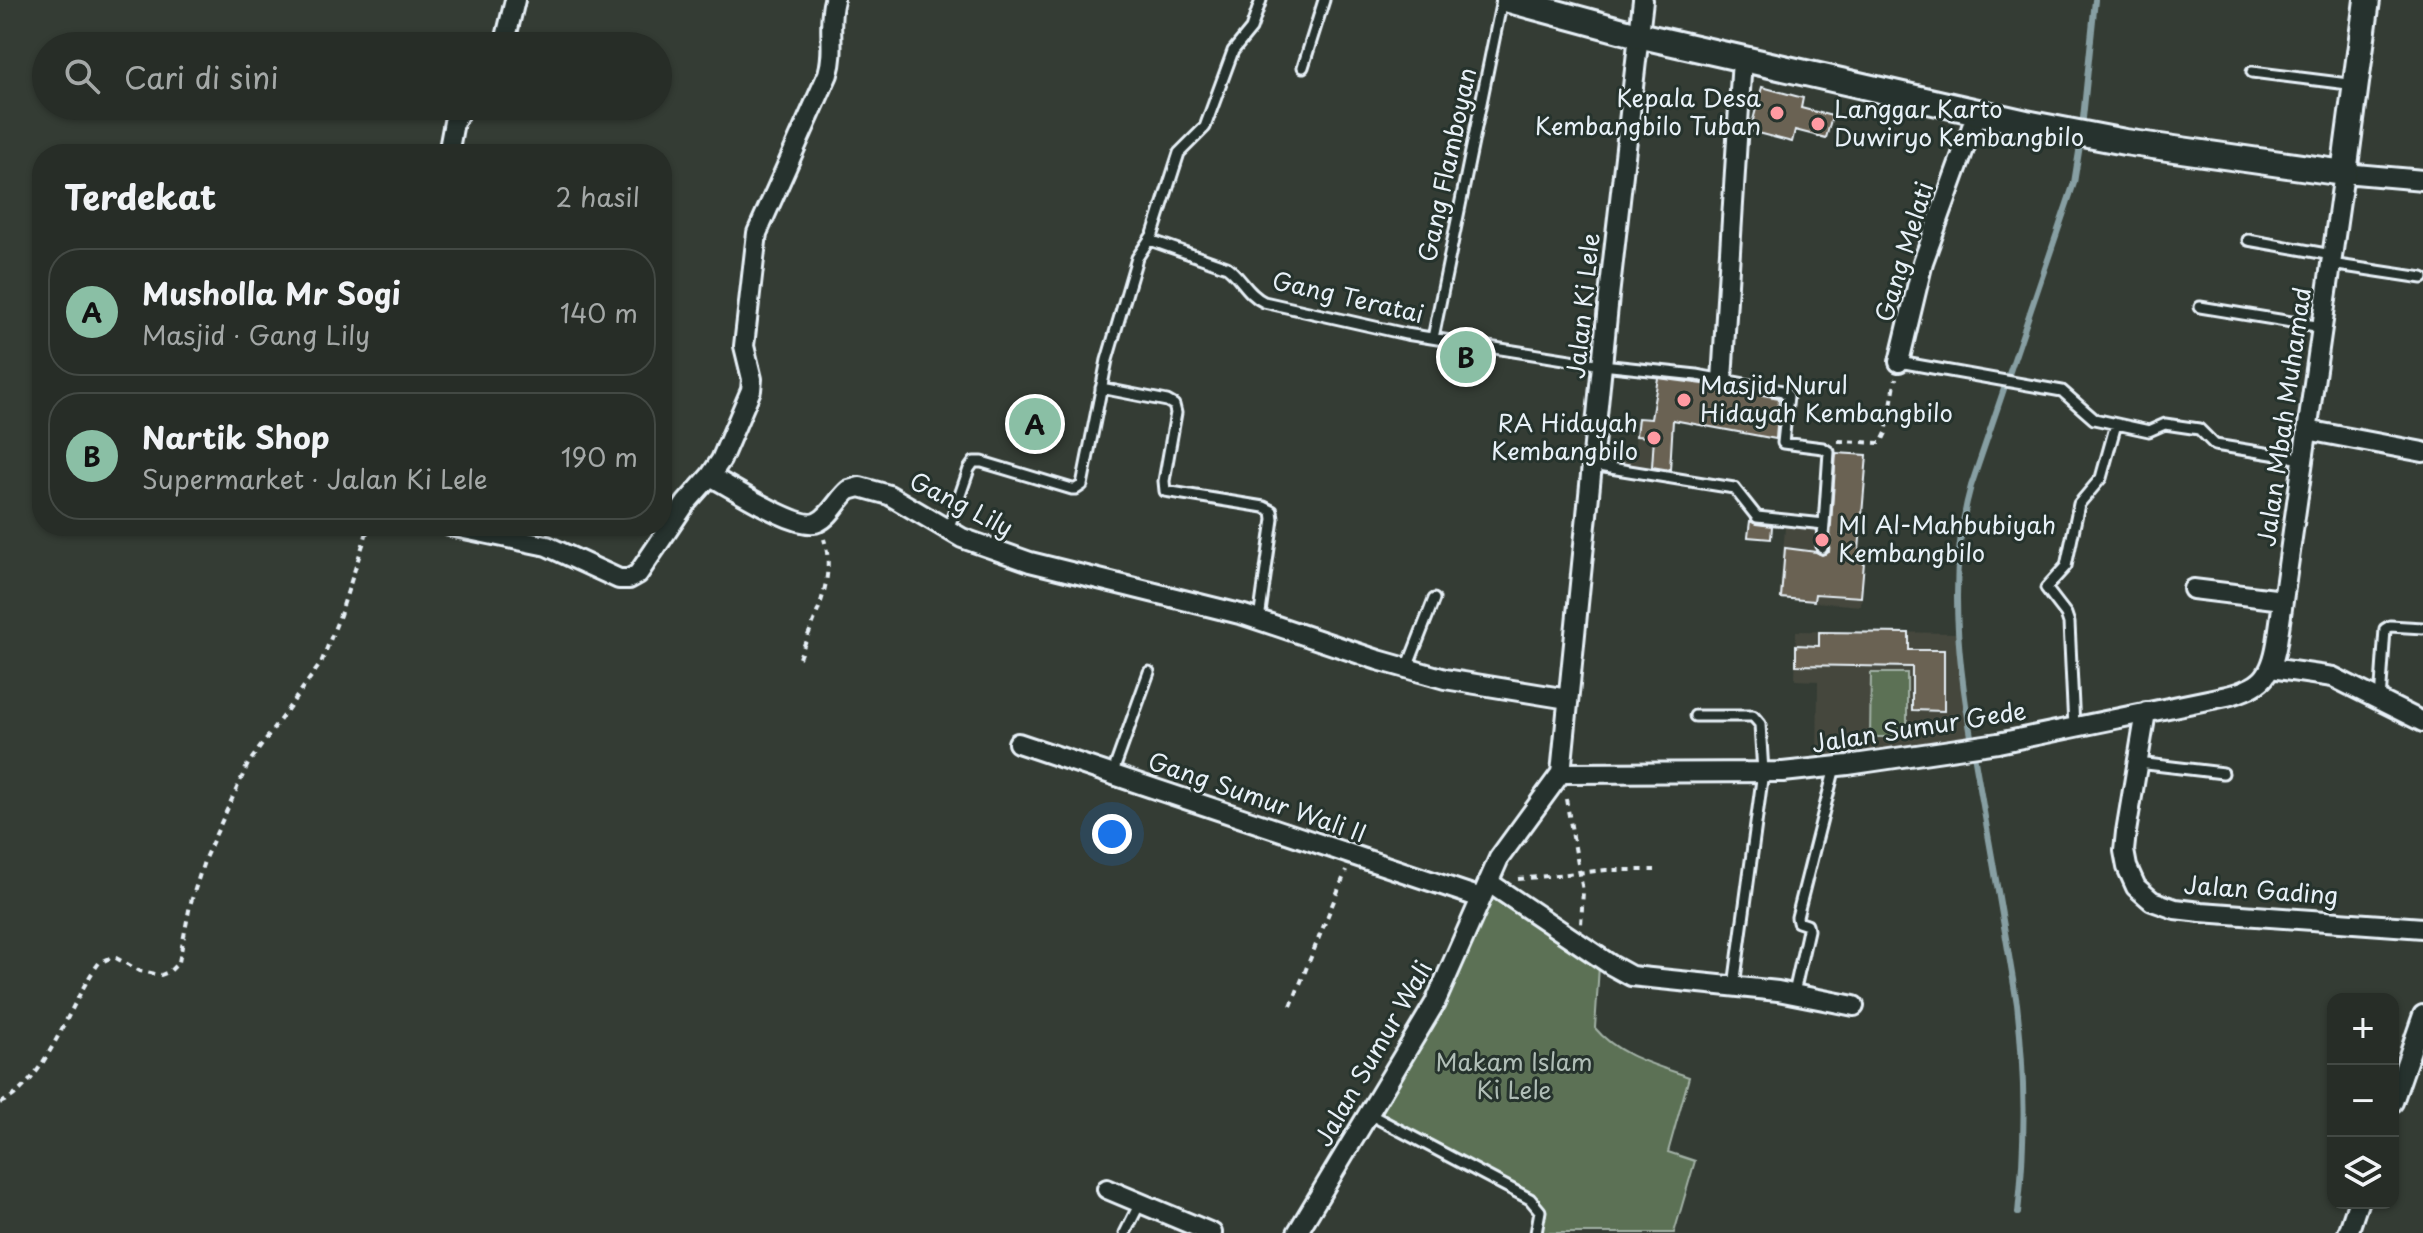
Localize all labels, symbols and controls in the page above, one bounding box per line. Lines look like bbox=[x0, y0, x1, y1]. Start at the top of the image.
search box bbox=[32, 32, 672, 120]
icon: search bbox=[60, 54, 104, 98]
text: Cari di sini bbox=[124, 54, 279, 99]
street label: Gang Flamboyan bbox=[1408, 64, 1484, 265]
place label: Kepala Desa Kembangbilo Tuban bbox=[1535, 79, 1761, 143]
place label: Langgar Karto Duwiryo Kembangbilo bbox=[1834, 90, 2084, 154]
marker: Kepala Desa Kembangbilo Tuban bbox=[1768, 104, 1786, 122]
marker: Langgar Karto Duwiryo Kembangbilo bbox=[1809, 115, 1827, 133]
text: Terdekat bbox=[64, 170, 216, 222]
text: 2 hasil bbox=[555, 177, 640, 216]
street label: Gang Melati bbox=[1865, 177, 1941, 326]
street label: Jalan Ki Lele bbox=[1556, 231, 1608, 380]
street label: Gang Teratai bbox=[1269, 261, 1428, 331]
text: Musholla Mr Sogi bbox=[142, 270, 401, 315]
street label: Jalan Mbah Muhamad bbox=[2247, 285, 2319, 549]
text: A bbox=[82, 293, 102, 332]
text: 140 m bbox=[560, 293, 638, 332]
text: Masjid · Gang Lily bbox=[142, 315, 370, 354]
pin: B bbox=[1440, 327, 1492, 387]
place label: Masjid Nurul Hidayah Kembangbilo bbox=[1700, 366, 1953, 430]
marker: Masjid Nurul Hidayah Kembangbilo bbox=[1675, 391, 1693, 409]
pin: A bbox=[1009, 394, 1061, 454]
place label: RA Hidayah Kembangbilo bbox=[1491, 404, 1638, 468]
text: Nartik Shop bbox=[142, 414, 330, 459]
marker: RA Hidayah Kembangbilo bbox=[1645, 429, 1663, 447]
text: B bbox=[83, 437, 101, 476]
text: 190 m bbox=[561, 437, 638, 476]
text: Supermarket · Jalan Ki Lele bbox=[142, 459, 488, 498]
street label: Gang Lily bbox=[904, 462, 1020, 545]
place label: MI Al-Mahbubiyah Kembangbilo bbox=[1838, 506, 2056, 570]
marker: MI Al-Mahbubiyah Kembangbilo bbox=[1813, 531, 1831, 549]
street label: Jalan Sumur Gede bbox=[1809, 691, 2029, 761]
street label: Gang Sumur Wali II bbox=[1144, 742, 1372, 850]
your location bbox=[1092, 814, 1132, 854]
street label: Jalan Gading bbox=[2183, 866, 2340, 912]
street label: Jalan Sumur Wali bbox=[1304, 954, 1440, 1152]
map controls bbox=[2327, 993, 2399, 1209]
button: + bbox=[2327, 993, 2399, 1065]
park label: Makam Islam Ki Lele bbox=[1435, 1043, 1593, 1107]
button: − bbox=[2327, 1065, 2399, 1137]
button: layers bbox=[2327, 1137, 2399, 1209]

